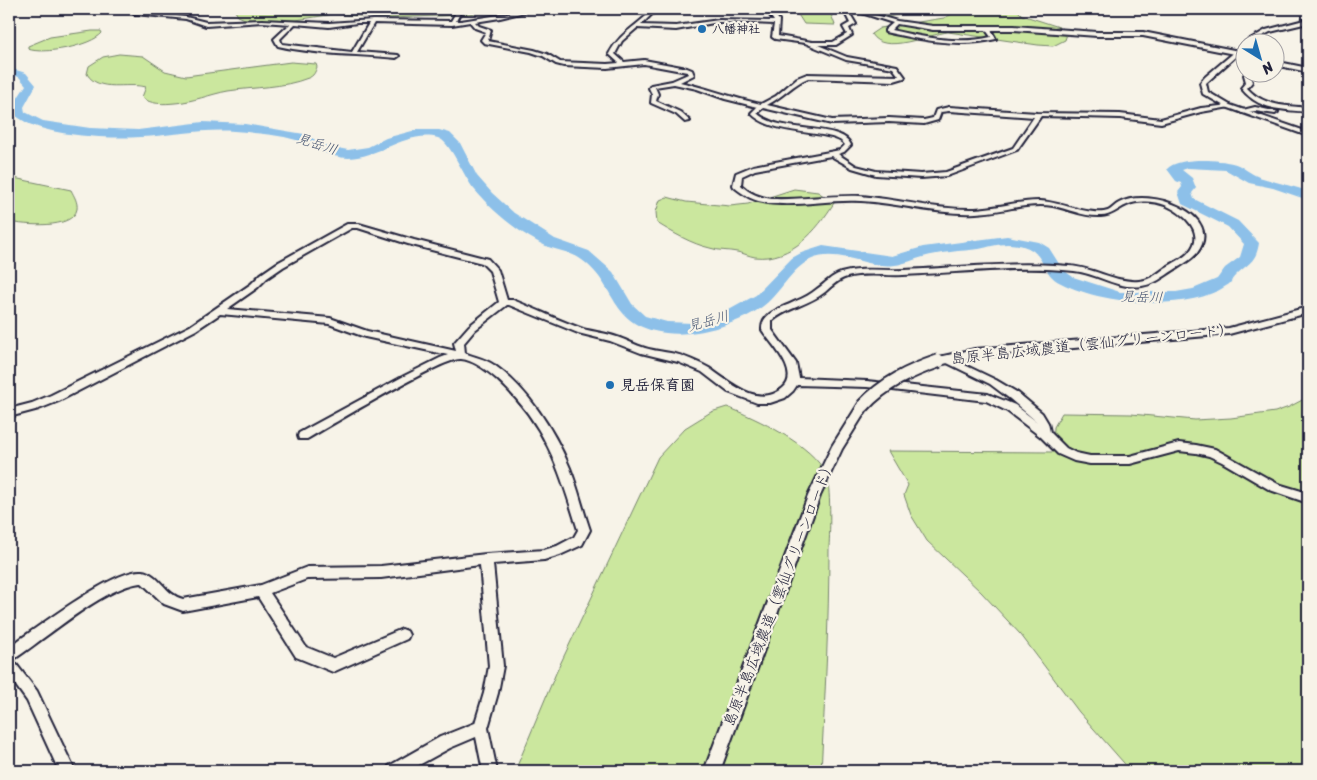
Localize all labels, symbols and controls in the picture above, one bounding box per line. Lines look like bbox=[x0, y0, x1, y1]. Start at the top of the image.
place label: 八幡神社 bbox=[712, 18, 760, 40]
marker: 八幡神社 bbox=[696, 23, 708, 35]
north arrow bbox=[1234, 32, 1284, 82]
text: N bbox=[1256, 54, 1280, 81]
water label: 見岳川 bbox=[293, 126, 341, 162]
water label: 見岳川 bbox=[1121, 284, 1163, 310]
water label: 見岳川 bbox=[684, 303, 732, 339]
street label: 島原半島広域農道（雲仙グリーンロード） bbox=[949, 316, 1235, 372]
place label: 見岳保育園 bbox=[620, 372, 695, 398]
marker: 見岳保育園 bbox=[604, 379, 616, 391]
street label: 島原半島広域農道（雲仙グリーンロード） bbox=[716, 456, 842, 730]

